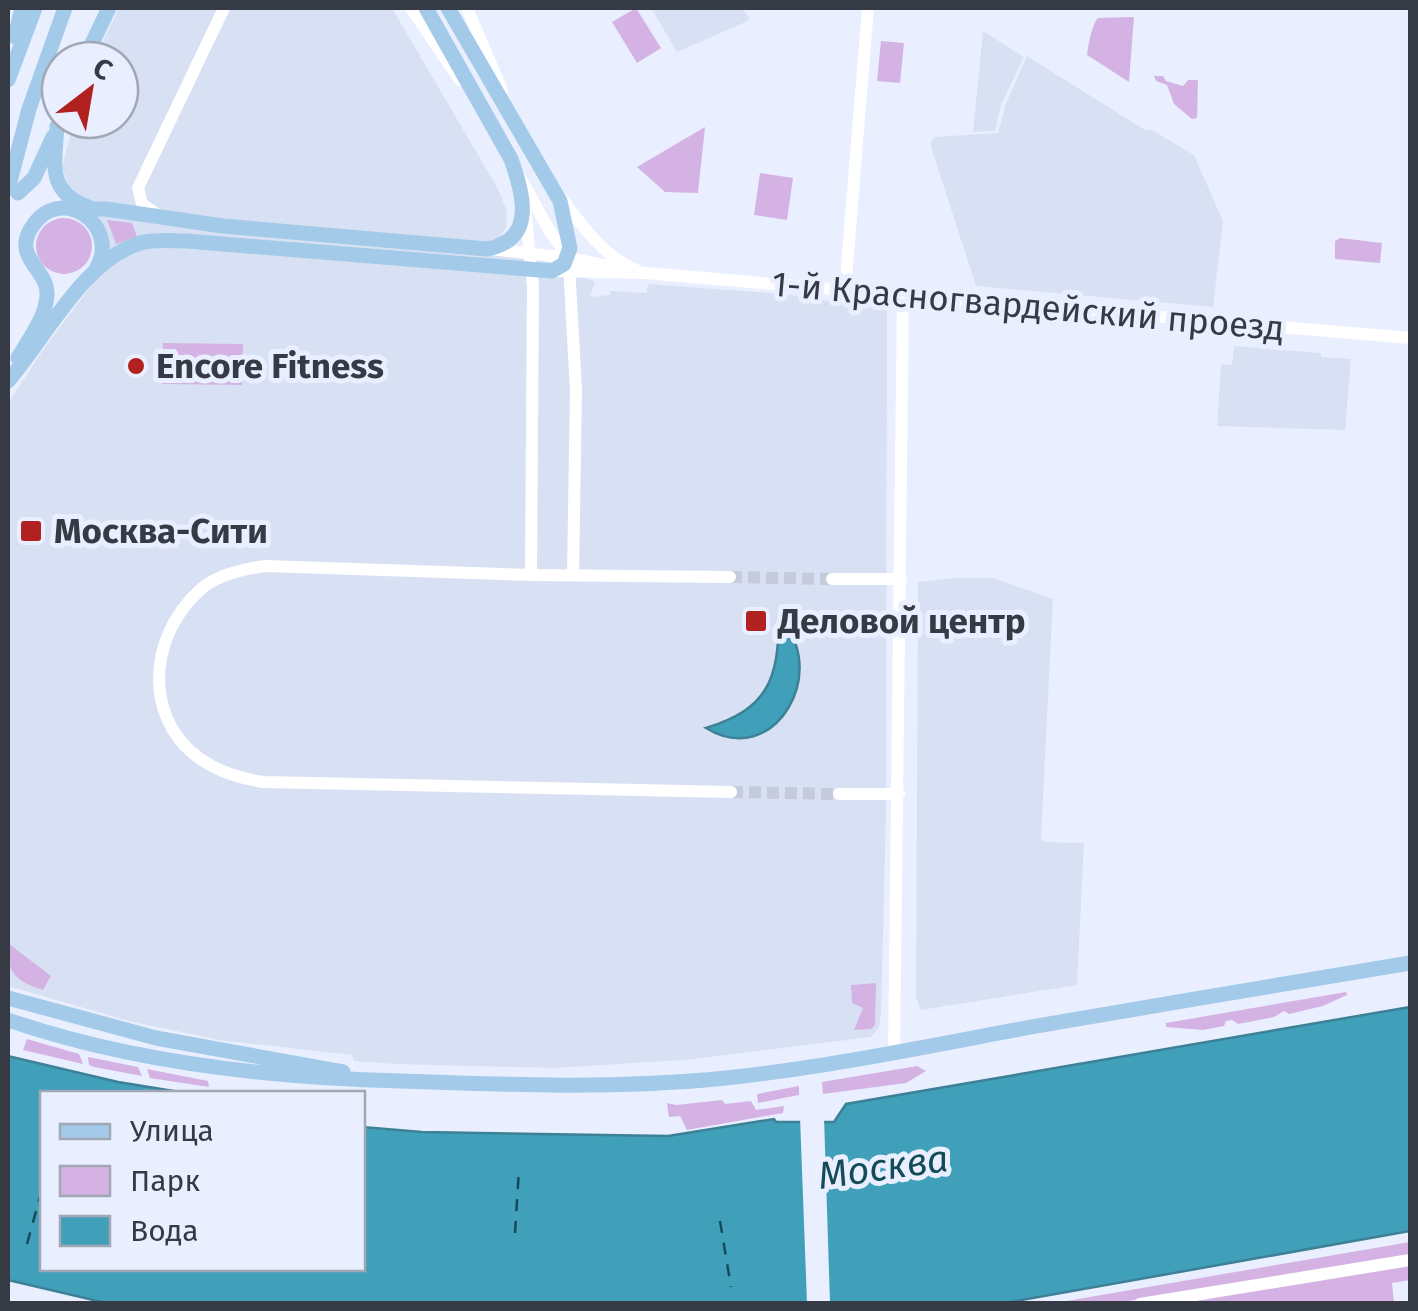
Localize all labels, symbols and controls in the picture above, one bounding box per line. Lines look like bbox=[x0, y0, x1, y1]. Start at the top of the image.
north arrow bbox=[40, 40, 140, 140]
text: С bbox=[87, 51, 118, 87]
street label: 1-й Красногвардейский проезд bbox=[770, 263, 1286, 349]
place label: Encore Fitness bbox=[156, 345, 384, 387]
marker: Encore Fitness bbox=[125, 355, 147, 377]
place label: Москва-Сити bbox=[54, 510, 268, 552]
marker: Москва-Сити bbox=[18, 518, 44, 544]
place label: Деловой центр bbox=[777, 600, 1026, 642]
marker: Деловой центр bbox=[743, 608, 769, 634]
legend bbox=[40, 1091, 365, 1271]
text: Улица bbox=[130, 1113, 214, 1149]
water label: Москва bbox=[815, 1135, 951, 1199]
text: Парк bbox=[130, 1163, 200, 1199]
text: Вода bbox=[130, 1213, 199, 1249]

